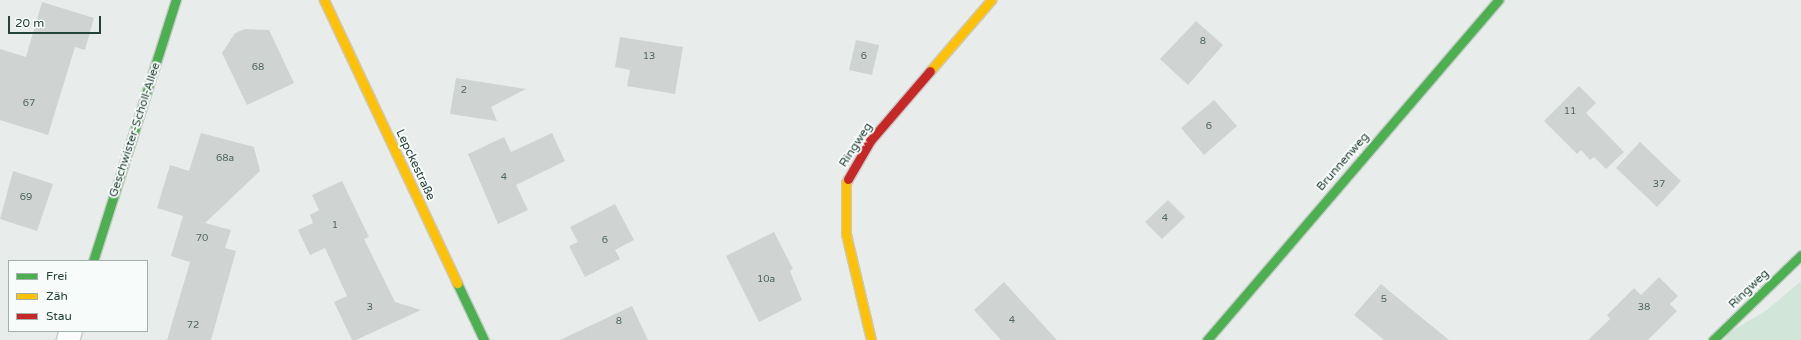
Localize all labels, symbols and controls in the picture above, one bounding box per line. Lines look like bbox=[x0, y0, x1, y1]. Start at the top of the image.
scale bar bbox=[10, 8, 103, 34]
text: 20 m bbox=[15, 16, 44, 30]
house number: 8 bbox=[1200, 36, 1206, 48]
house number: 13 bbox=[643, 51, 655, 63]
house number: 6 bbox=[861, 51, 867, 63]
street label: Geschwister-Scholl-Allee bbox=[106, 61, 164, 199]
house number: 68 bbox=[252, 62, 264, 74]
house number: 2 bbox=[461, 85, 467, 97]
house number: 67 bbox=[23, 98, 35, 110]
house number: 11 bbox=[1564, 106, 1576, 118]
street label: Ringweg bbox=[836, 120, 876, 170]
house number: 6 bbox=[1206, 121, 1212, 133]
street label: Lepckestraße bbox=[392, 127, 438, 203]
street label: Brunnenweg bbox=[1314, 130, 1372, 194]
house number: 68a bbox=[216, 153, 234, 165]
house number: 4 bbox=[501, 172, 507, 184]
house number: 37 bbox=[1653, 179, 1665, 191]
house number: 69 bbox=[20, 192, 32, 204]
house number: 4 bbox=[1162, 213, 1168, 225]
house number: 1 bbox=[332, 220, 338, 232]
house number: 70 bbox=[196, 233, 208, 245]
house number: 6 bbox=[602, 235, 608, 247]
legend bbox=[8, 260, 148, 332]
street label: Ringweg bbox=[1726, 266, 1772, 312]
text: Frei bbox=[46, 269, 67, 283]
house number: 10a bbox=[757, 274, 775, 286]
text: Zäh bbox=[46, 289, 68, 303]
house number: 5 bbox=[1381, 294, 1387, 306]
house number: 3 bbox=[367, 302, 373, 314]
house number: 38 bbox=[1638, 302, 1650, 314]
text: Stau bbox=[46, 309, 72, 323]
house number: 4 bbox=[1009, 315, 1015, 327]
house number: 8 bbox=[616, 316, 622, 328]
house number: 72 bbox=[187, 320, 199, 332]

